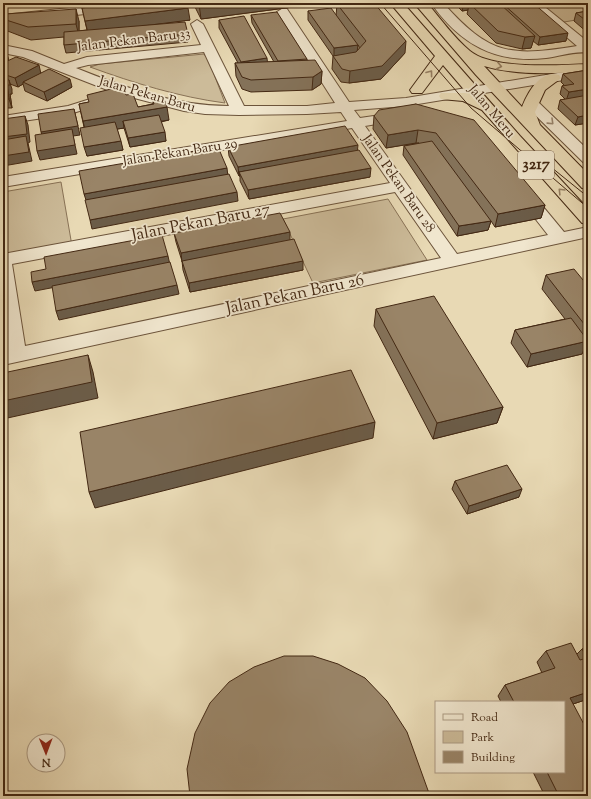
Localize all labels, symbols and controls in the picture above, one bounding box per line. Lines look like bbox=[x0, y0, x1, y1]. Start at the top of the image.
street label: Jalan Pekan Baru 33 bbox=[75, 24, 192, 58]
one-way arrow bbox=[496, 61, 502, 69]
one-way arrow bbox=[425, 70, 432, 77]
street label: Jalan Pekan Baru bbox=[95, 71, 198, 118]
street label: Jalan Meru bbox=[462, 80, 519, 143]
one-way arrow bbox=[546, 118, 554, 125]
street label: Jalan Pekan Baru 28 bbox=[356, 130, 440, 237]
street label: Jalan Pekan Baru 29 bbox=[120, 134, 239, 172]
road number: 3217 bbox=[518, 151, 554, 179]
one-way arrow bbox=[558, 188, 566, 196]
street label: Jalan Pekan Baru 27 bbox=[128, 198, 273, 248]
street label: Jalan Pekan Baru 26 bbox=[223, 269, 366, 322]
legend bbox=[435, 701, 565, 773]
text: Road bbox=[471, 709, 498, 727]
text: Park bbox=[471, 729, 494, 747]
north arrow bbox=[26, 733, 66, 773]
text: Building bbox=[471, 749, 515, 767]
text: N bbox=[41, 754, 52, 770]

